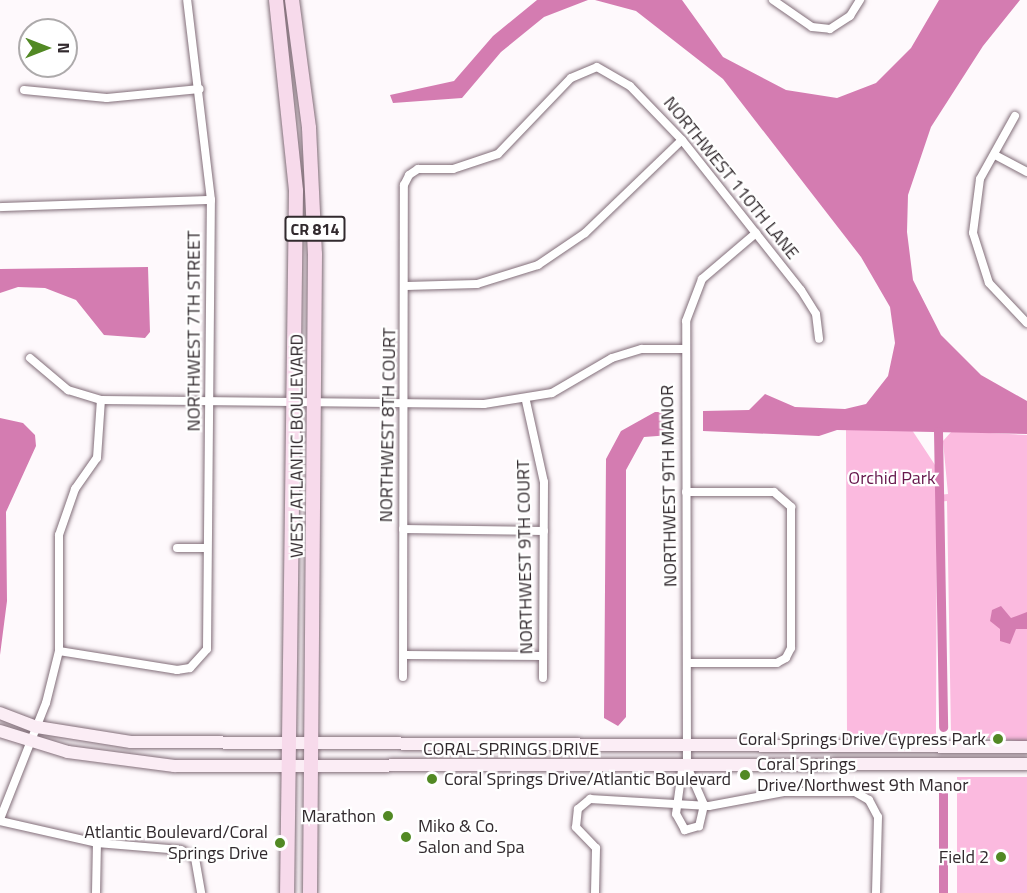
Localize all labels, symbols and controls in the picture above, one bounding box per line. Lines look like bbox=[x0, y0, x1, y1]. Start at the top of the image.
north arrow bbox=[18, 18, 78, 78]
text: N bbox=[52, 42, 76, 54]
street label: NORTHWEST 110TH LANE bbox=[659, 92, 803, 264]
road number: CR 814 bbox=[284, 216, 346, 242]
street label: NORTHWEST 7TH STREET bbox=[183, 231, 205, 431]
street label: NORTHWEST 8TH COURT bbox=[376, 327, 400, 523]
street label: WEST ATLANTIC BOULEVARD bbox=[286, 334, 308, 558]
street label: NORTHWEST 9TH MANOR bbox=[656, 385, 682, 587]
street label: NORTHWEST 9TH COURT bbox=[513, 459, 537, 655]
park label: Orchid Park bbox=[848, 467, 936, 489]
place label: Coral Springs Drive/Cypress Park bbox=[738, 728, 986, 750]
marker: Coral Springs Drive/Cypress Park bbox=[991, 732, 1005, 746]
street label: CORAL SPRINGS DRIVE bbox=[423, 738, 599, 760]
place label: Coral Springs Drive/Northwest 9th Manor bbox=[757, 754, 968, 796]
place label: Coral Springs Drive/Atlantic Boulevard bbox=[444, 768, 731, 790]
marker: Coral Springs Drive/Northwest 9th Manor bbox=[738, 768, 752, 782]
marker: Coral Springs Drive/Atlantic Boulevard bbox=[425, 772, 439, 786]
place label: Marathon bbox=[301, 805, 376, 827]
marker: Marathon bbox=[381, 809, 395, 823]
place label: Miko & Co. Salon and Spa bbox=[418, 816, 524, 858]
place label: Atlantic Boulevard/Coral Springs Drive bbox=[84, 822, 268, 864]
marker: Miko & Co. Salon and Spa bbox=[399, 830, 413, 844]
marker: Atlantic Boulevard/Coral Springs Drive bbox=[273, 836, 287, 850]
place label: Field 2 bbox=[939, 846, 989, 868]
marker: Field 2 bbox=[994, 850, 1008, 864]

